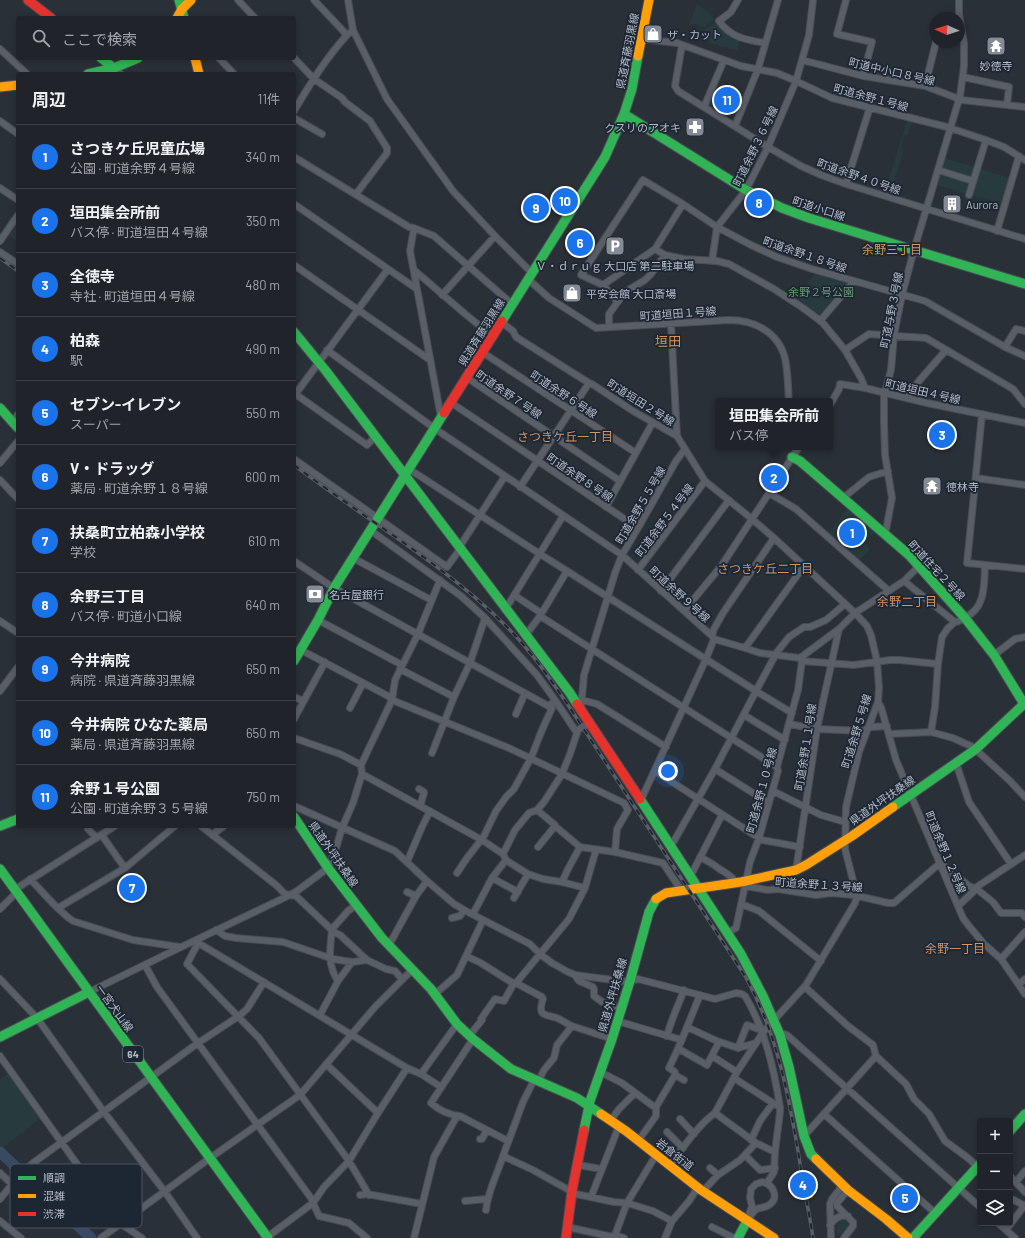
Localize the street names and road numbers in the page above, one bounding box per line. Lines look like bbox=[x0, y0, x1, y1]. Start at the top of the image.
street label: 県道斉藤羽黒線 bbox=[613, 12, 641, 90]
street label: 町道中小口８号線 bbox=[848, 55, 936, 87]
street label: 町道余野１号線 bbox=[832, 81, 910, 113]
street label: 町道余野３６号線 bbox=[730, 104, 780, 188]
street label: 町道余野４０号線 bbox=[815, 156, 903, 196]
street label: 町道小口線 bbox=[791, 193, 847, 223]
street label: 町道余野１８号線 bbox=[761, 234, 849, 274]
street label: 町道与野３号線 bbox=[877, 271, 905, 349]
street label: 県道斉藤羽黒線 bbox=[455, 296, 507, 368]
street label: 町道垣田１号線 bbox=[639, 304, 717, 322]
street label: 町道余野７号線 bbox=[473, 367, 545, 421]
street label: 町道余野６号線 bbox=[528, 368, 600, 420]
street label: 町道垣田２号線 bbox=[605, 376, 677, 428]
street label: 町道垣田４号線 bbox=[884, 376, 962, 406]
street label: 町道余野８号線 bbox=[544, 450, 616, 504]
street label: 町道余野５５号線 bbox=[612, 464, 668, 546]
street label: 町道余野５４号線 bbox=[632, 481, 696, 559]
street label: 町道住宅２号線 bbox=[906, 537, 968, 603]
street label: 町道余野９号線 bbox=[647, 563, 713, 625]
street label: 町道余野５号線 bbox=[839, 692, 873, 770]
street label: 町道余野１１号線 bbox=[792, 703, 818, 791]
street label: 町道余野１０号線 bbox=[743, 746, 779, 834]
street label: 県道外坪扶桑線 bbox=[847, 773, 917, 827]
street label: 町道余野１２号線 bbox=[923, 809, 969, 895]
street label: 県道外坪扶桑線 bbox=[307, 819, 361, 889]
street label: 町道余野１３号線 bbox=[775, 874, 863, 894]
street label: 県道外坪扶桑線 bbox=[595, 956, 629, 1034]
street label: 一宮犬山線 bbox=[94, 982, 136, 1034]
road number: 64 bbox=[123, 1046, 143, 1062]
street label: 岩倉街道 bbox=[654, 1135, 696, 1173]

